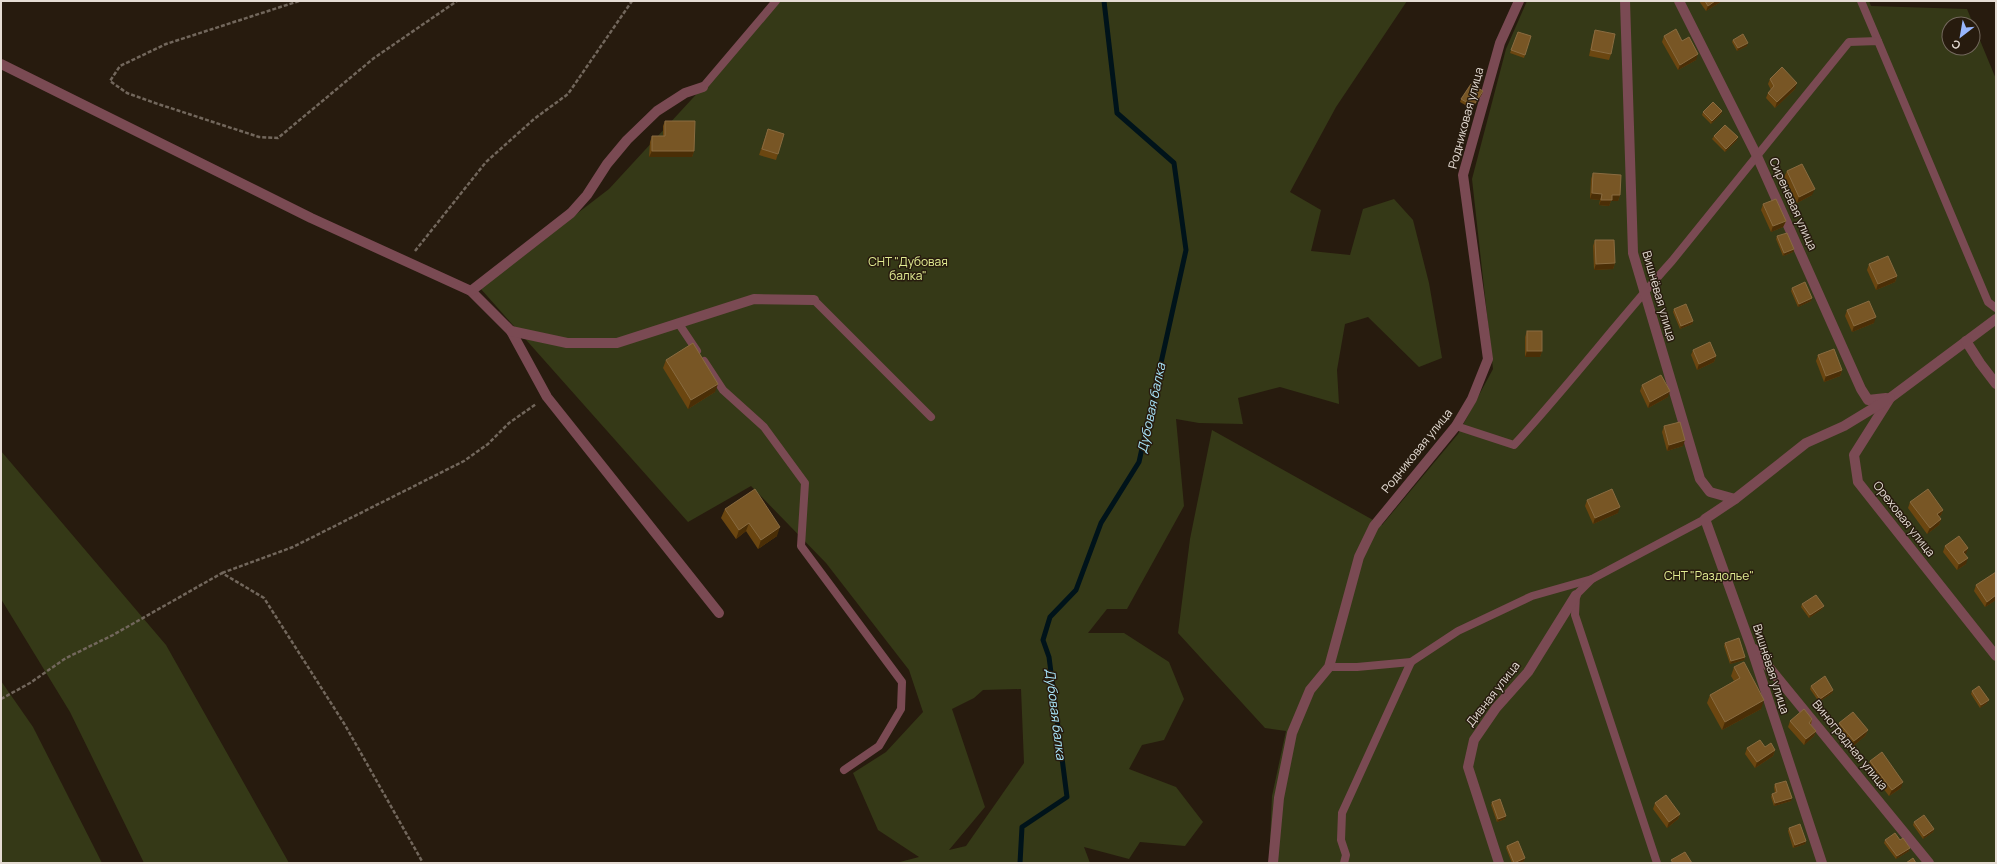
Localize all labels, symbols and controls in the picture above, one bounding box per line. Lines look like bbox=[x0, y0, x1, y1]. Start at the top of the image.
north arrow bbox=[1941, 16, 1981, 56]
text: С bbox=[1948, 36, 1963, 54]
street label: Родниковая улица bbox=[1444, 65, 1487, 170]
street label: Сиреневая улица bbox=[1765, 155, 1821, 253]
street label: Вишнёвая улица bbox=[1638, 249, 1681, 343]
park label: СНТ "Дубовая балка" bbox=[868, 253, 948, 284]
water label: Дубовая балка bbox=[1133, 361, 1169, 455]
street label: Родниковая улица bbox=[1377, 405, 1456, 497]
street label: Ореховая улица bbox=[1869, 477, 1939, 560]
park label: СНТ "Раздолье" bbox=[1664, 567, 1754, 584]
street label: Вишнёвая улица bbox=[1749, 622, 1794, 716]
street label: Дивная улица bbox=[1462, 657, 1524, 730]
water label: Дубовая балка bbox=[1041, 667, 1071, 761]
street label: Виноградная улица bbox=[1809, 696, 1892, 793]

